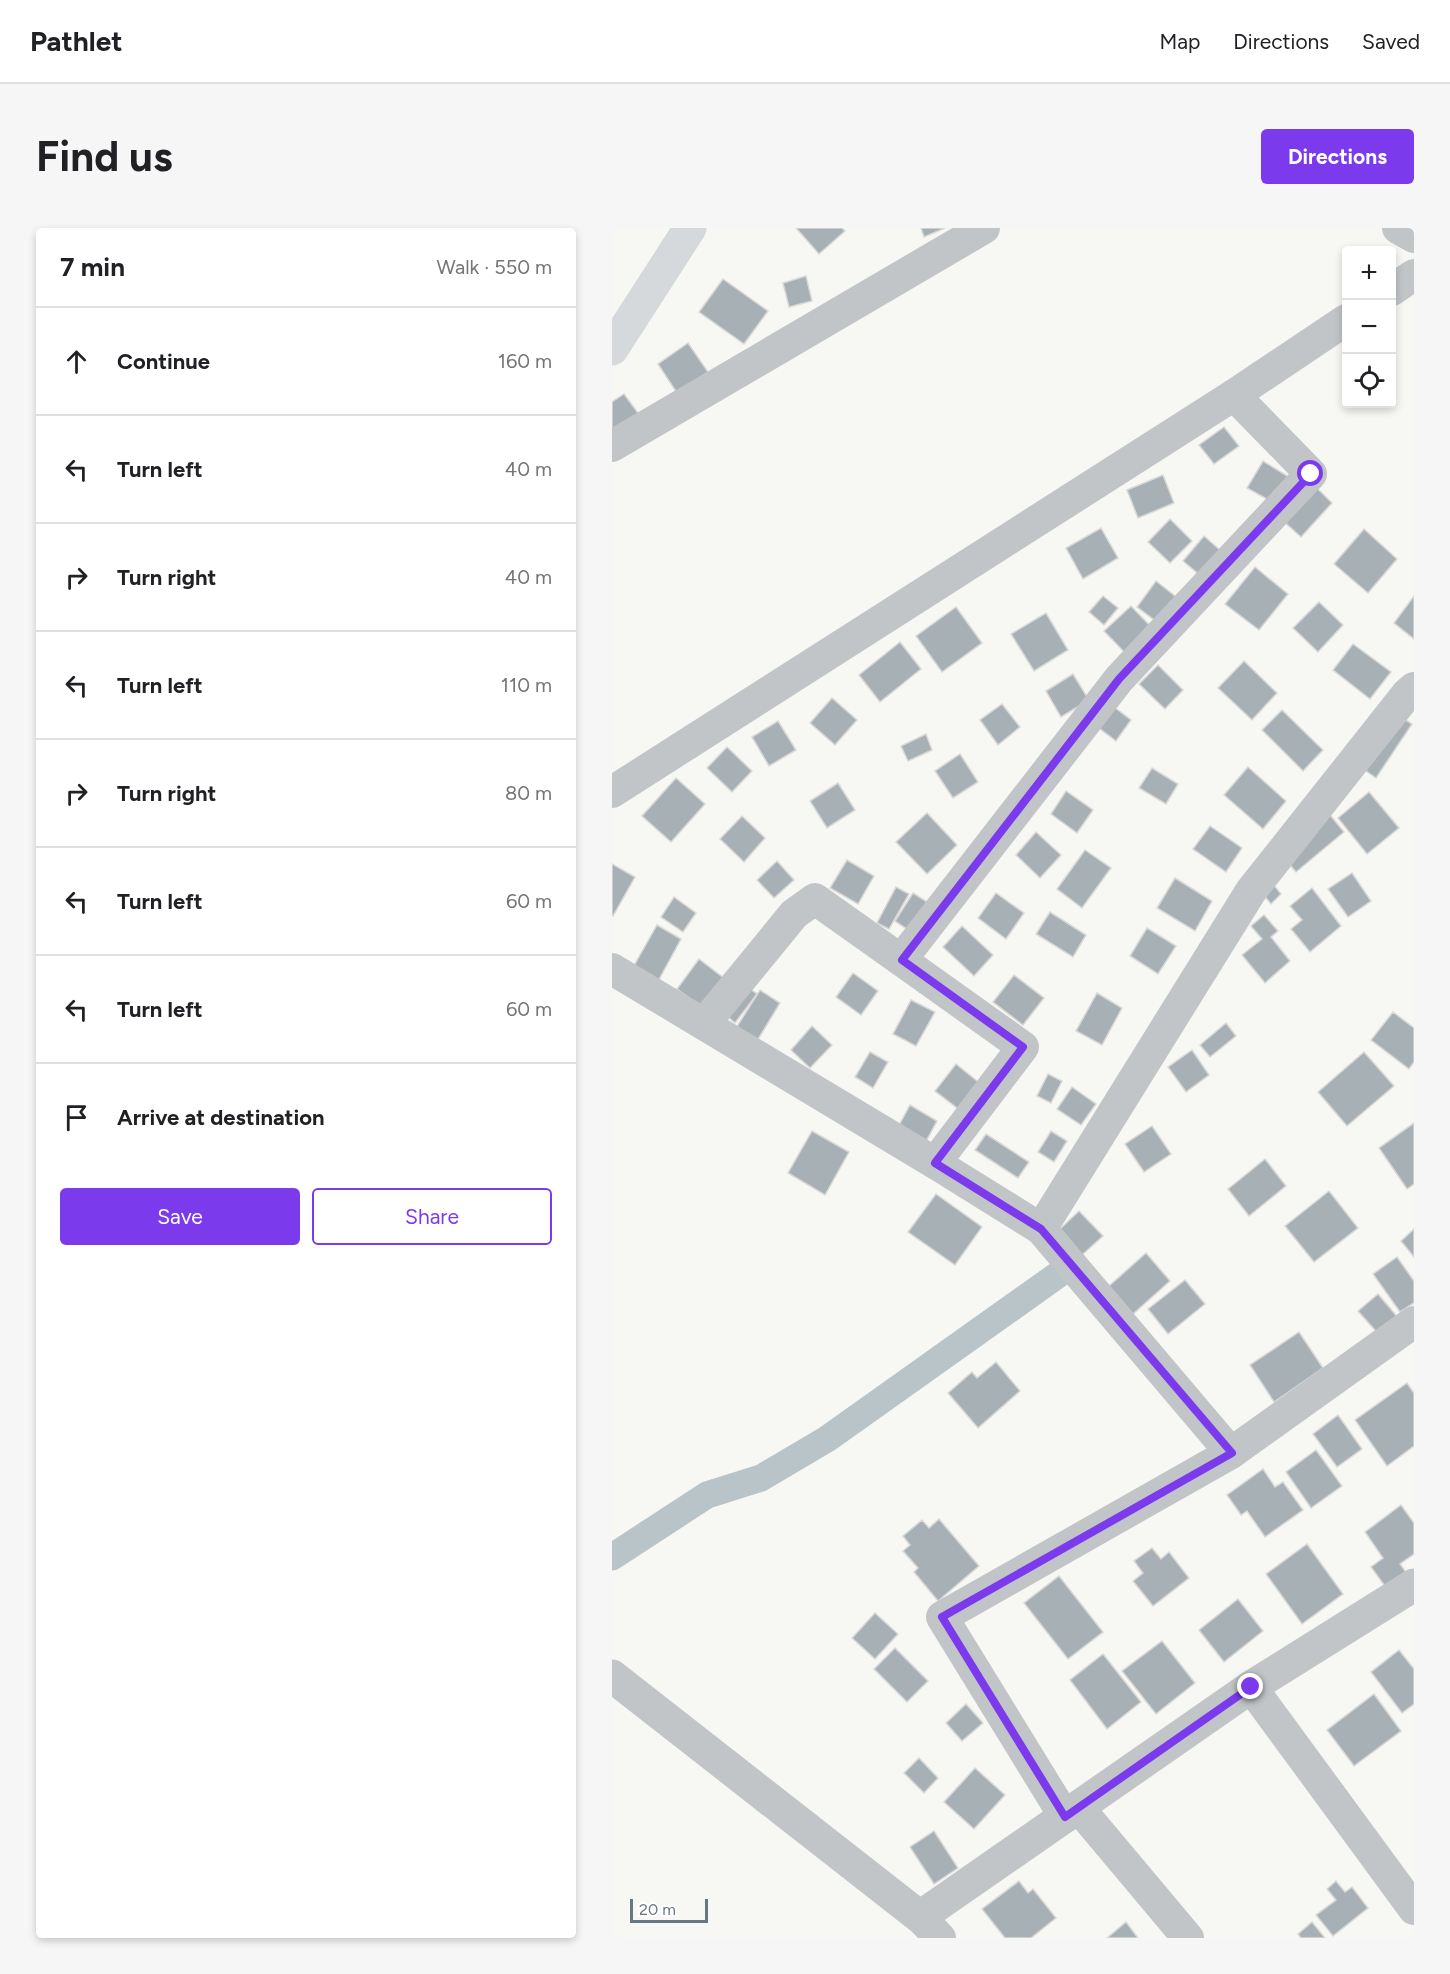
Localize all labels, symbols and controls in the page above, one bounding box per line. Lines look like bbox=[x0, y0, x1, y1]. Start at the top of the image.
text: Pathlet bbox=[30, 24, 122, 58]
text: Map bbox=[1159, 29, 1200, 54]
text: Directions bbox=[1233, 29, 1329, 54]
text: Saved bbox=[1362, 29, 1420, 54]
button: Directions bbox=[1261, 129, 1414, 184]
text: Find us bbox=[36, 131, 173, 182]
map controls bbox=[1342, 246, 1396, 408]
button: + bbox=[1342, 246, 1396, 300]
text: 7 min bbox=[60, 251, 125, 283]
text: Walk · 550 m bbox=[437, 255, 552, 279]
button: − bbox=[1342, 300, 1396, 354]
icon: ahead bbox=[60, 345, 93, 378]
text: Continue bbox=[117, 348, 210, 375]
text: 160 m bbox=[498, 349, 552, 373]
button: locate bbox=[1342, 354, 1396, 408]
icon: left bbox=[60, 453, 93, 486]
text: Turn left bbox=[117, 456, 203, 483]
text: 40 m bbox=[505, 457, 552, 481]
route start bbox=[1297, 460, 1323, 486]
icon: right bbox=[60, 561, 93, 594]
text: Turn right bbox=[117, 564, 216, 591]
text: 40 m bbox=[505, 565, 552, 589]
icon: left bbox=[60, 669, 93, 702]
text: Turn left bbox=[117, 672, 203, 699]
text: 110 m bbox=[501, 673, 552, 697]
icon: right bbox=[60, 777, 93, 810]
text: Turn right bbox=[117, 780, 216, 807]
text: 80 m bbox=[505, 781, 552, 805]
icon: left bbox=[60, 885, 93, 918]
text: Turn left bbox=[117, 888, 203, 915]
text: 60 m bbox=[506, 889, 552, 913]
icon: left bbox=[60, 993, 93, 1026]
text: Turn left bbox=[117, 996, 203, 1023]
text: 60 m bbox=[506, 997, 552, 1021]
icon: arrive bbox=[60, 1101, 93, 1134]
text: Arrive at destination bbox=[117, 1104, 325, 1131]
button: Save bbox=[60, 1188, 300, 1245]
button: Share bbox=[312, 1188, 552, 1245]
route end bbox=[1237, 1673, 1263, 1699]
scale bar bbox=[630, 1896, 708, 1924]
text: 20 m bbox=[639, 1900, 676, 1919]

